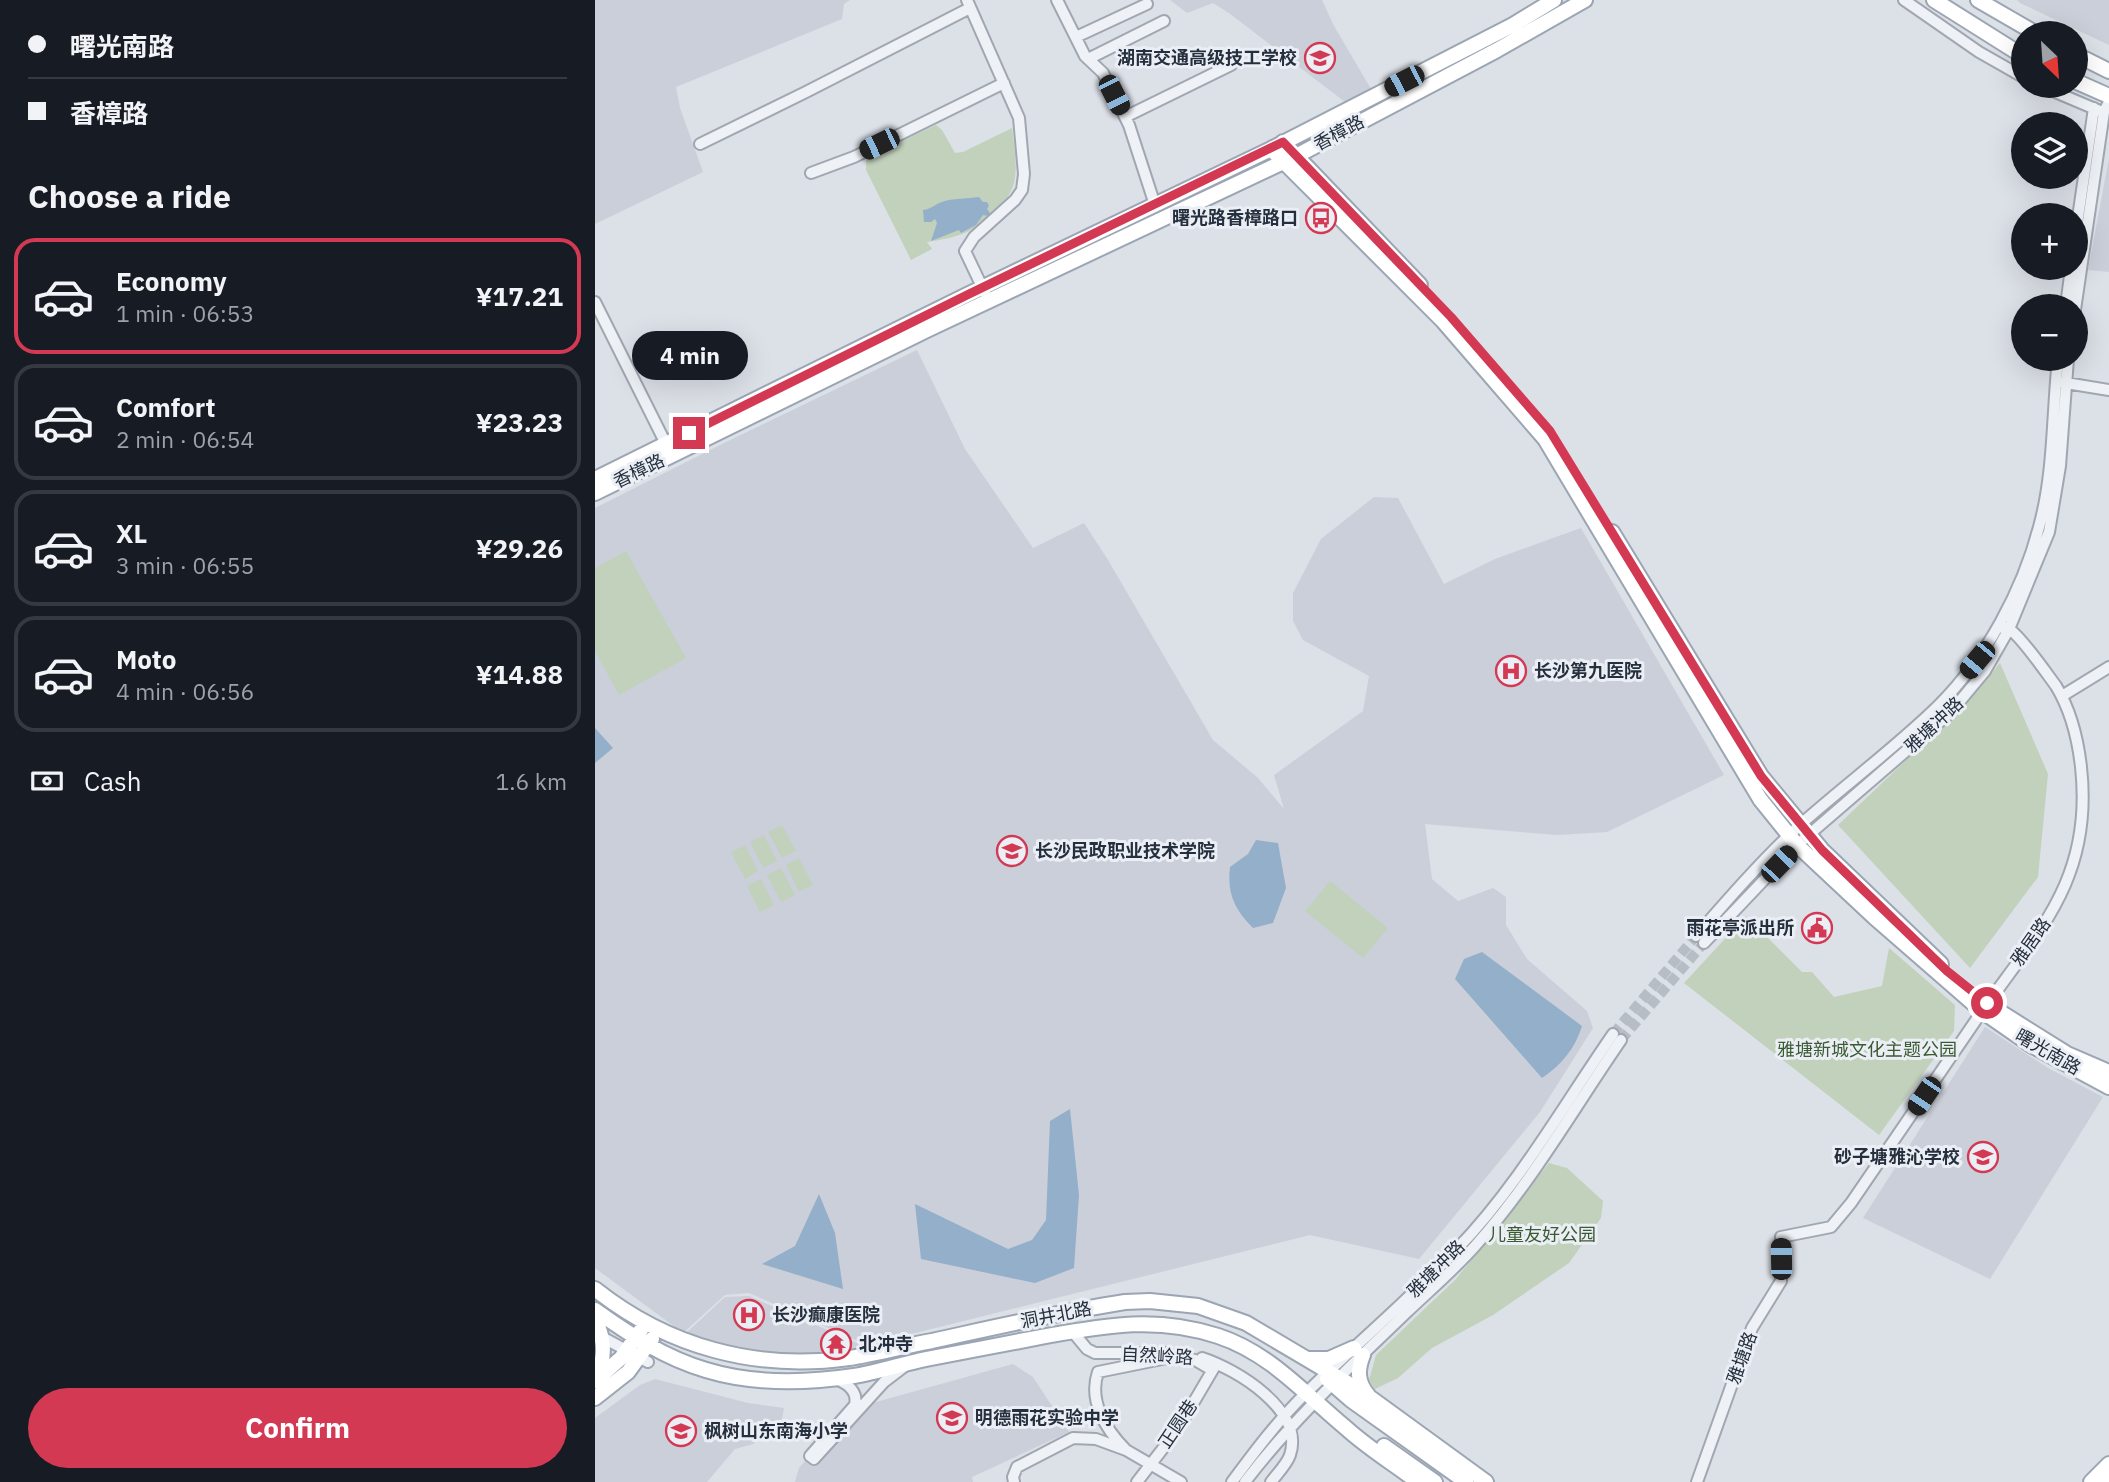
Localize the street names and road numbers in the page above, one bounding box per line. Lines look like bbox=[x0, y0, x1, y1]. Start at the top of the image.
street label: 香樟路 bbox=[1310, 110, 1368, 155]
street label: 香樟路 bbox=[609, 448, 668, 493]
street label: 雅塘冲路 bbox=[1899, 692, 1968, 758]
street label: 雅居路 bbox=[2006, 913, 2055, 970]
street label: 曙光南路 bbox=[2011, 1024, 2085, 1080]
street label: 雅塘冲路 bbox=[1402, 1235, 1469, 1302]
street label: 洞井北路 bbox=[1018, 1296, 1093, 1333]
street label: 雅塘路 bbox=[1721, 1329, 1762, 1387]
street label: 自然岭路 bbox=[1120, 1342, 1194, 1369]
street label: 正圆巷 bbox=[1153, 1395, 1202, 1453]

